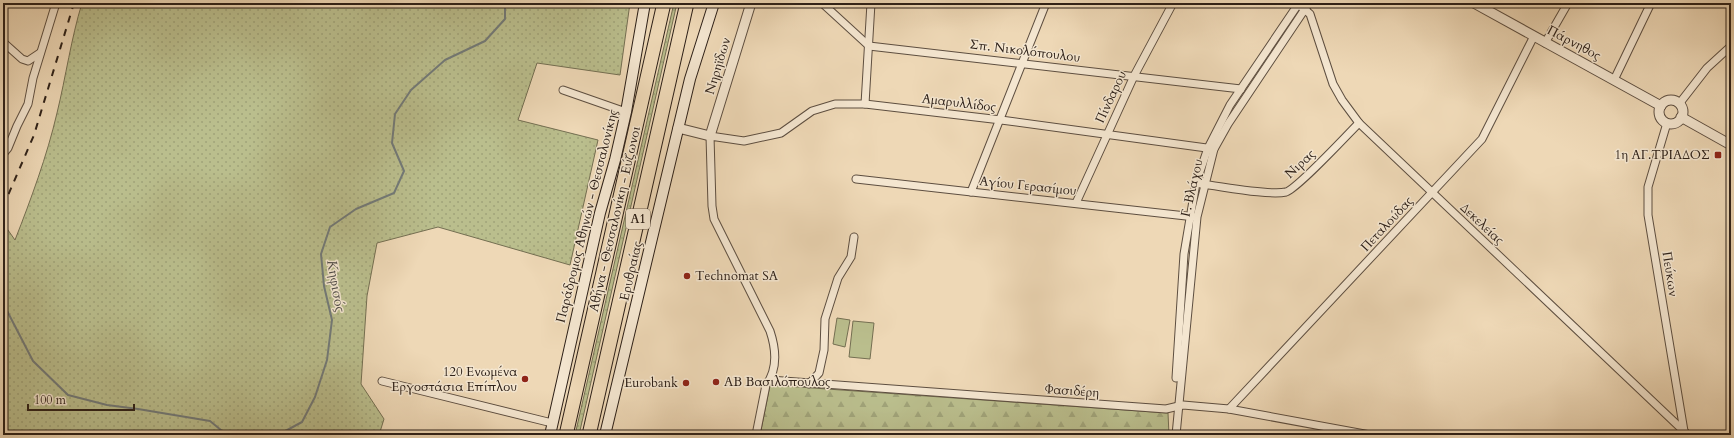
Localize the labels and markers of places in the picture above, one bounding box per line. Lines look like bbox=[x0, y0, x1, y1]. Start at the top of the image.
place label: 1η ΑΓ.ΤΡΙΑΔΟΣ bbox=[1615, 146, 1710, 164]
marker: 1η ΑΓ.ΤΡΙΑΔΟΣ bbox=[1713, 150, 1723, 160]
place label: Technomat SA bbox=[695, 267, 779, 285]
marker: Technomat SA bbox=[682, 271, 692, 281]
place label: 120 Ενωμένα Εργοστάσια Επίπλου bbox=[391, 363, 517, 396]
place label: ΑΒ Βασιλόπουλος bbox=[724, 373, 831, 391]
marker: 120 Ενωμένα Εργοστάσια Επίπλου bbox=[520, 374, 530, 384]
place label: Eurobank bbox=[624, 374, 678, 392]
marker: ΑΒ Βασιλόπουλος bbox=[711, 377, 721, 387]
marker: Eurobank bbox=[681, 378, 691, 388]

